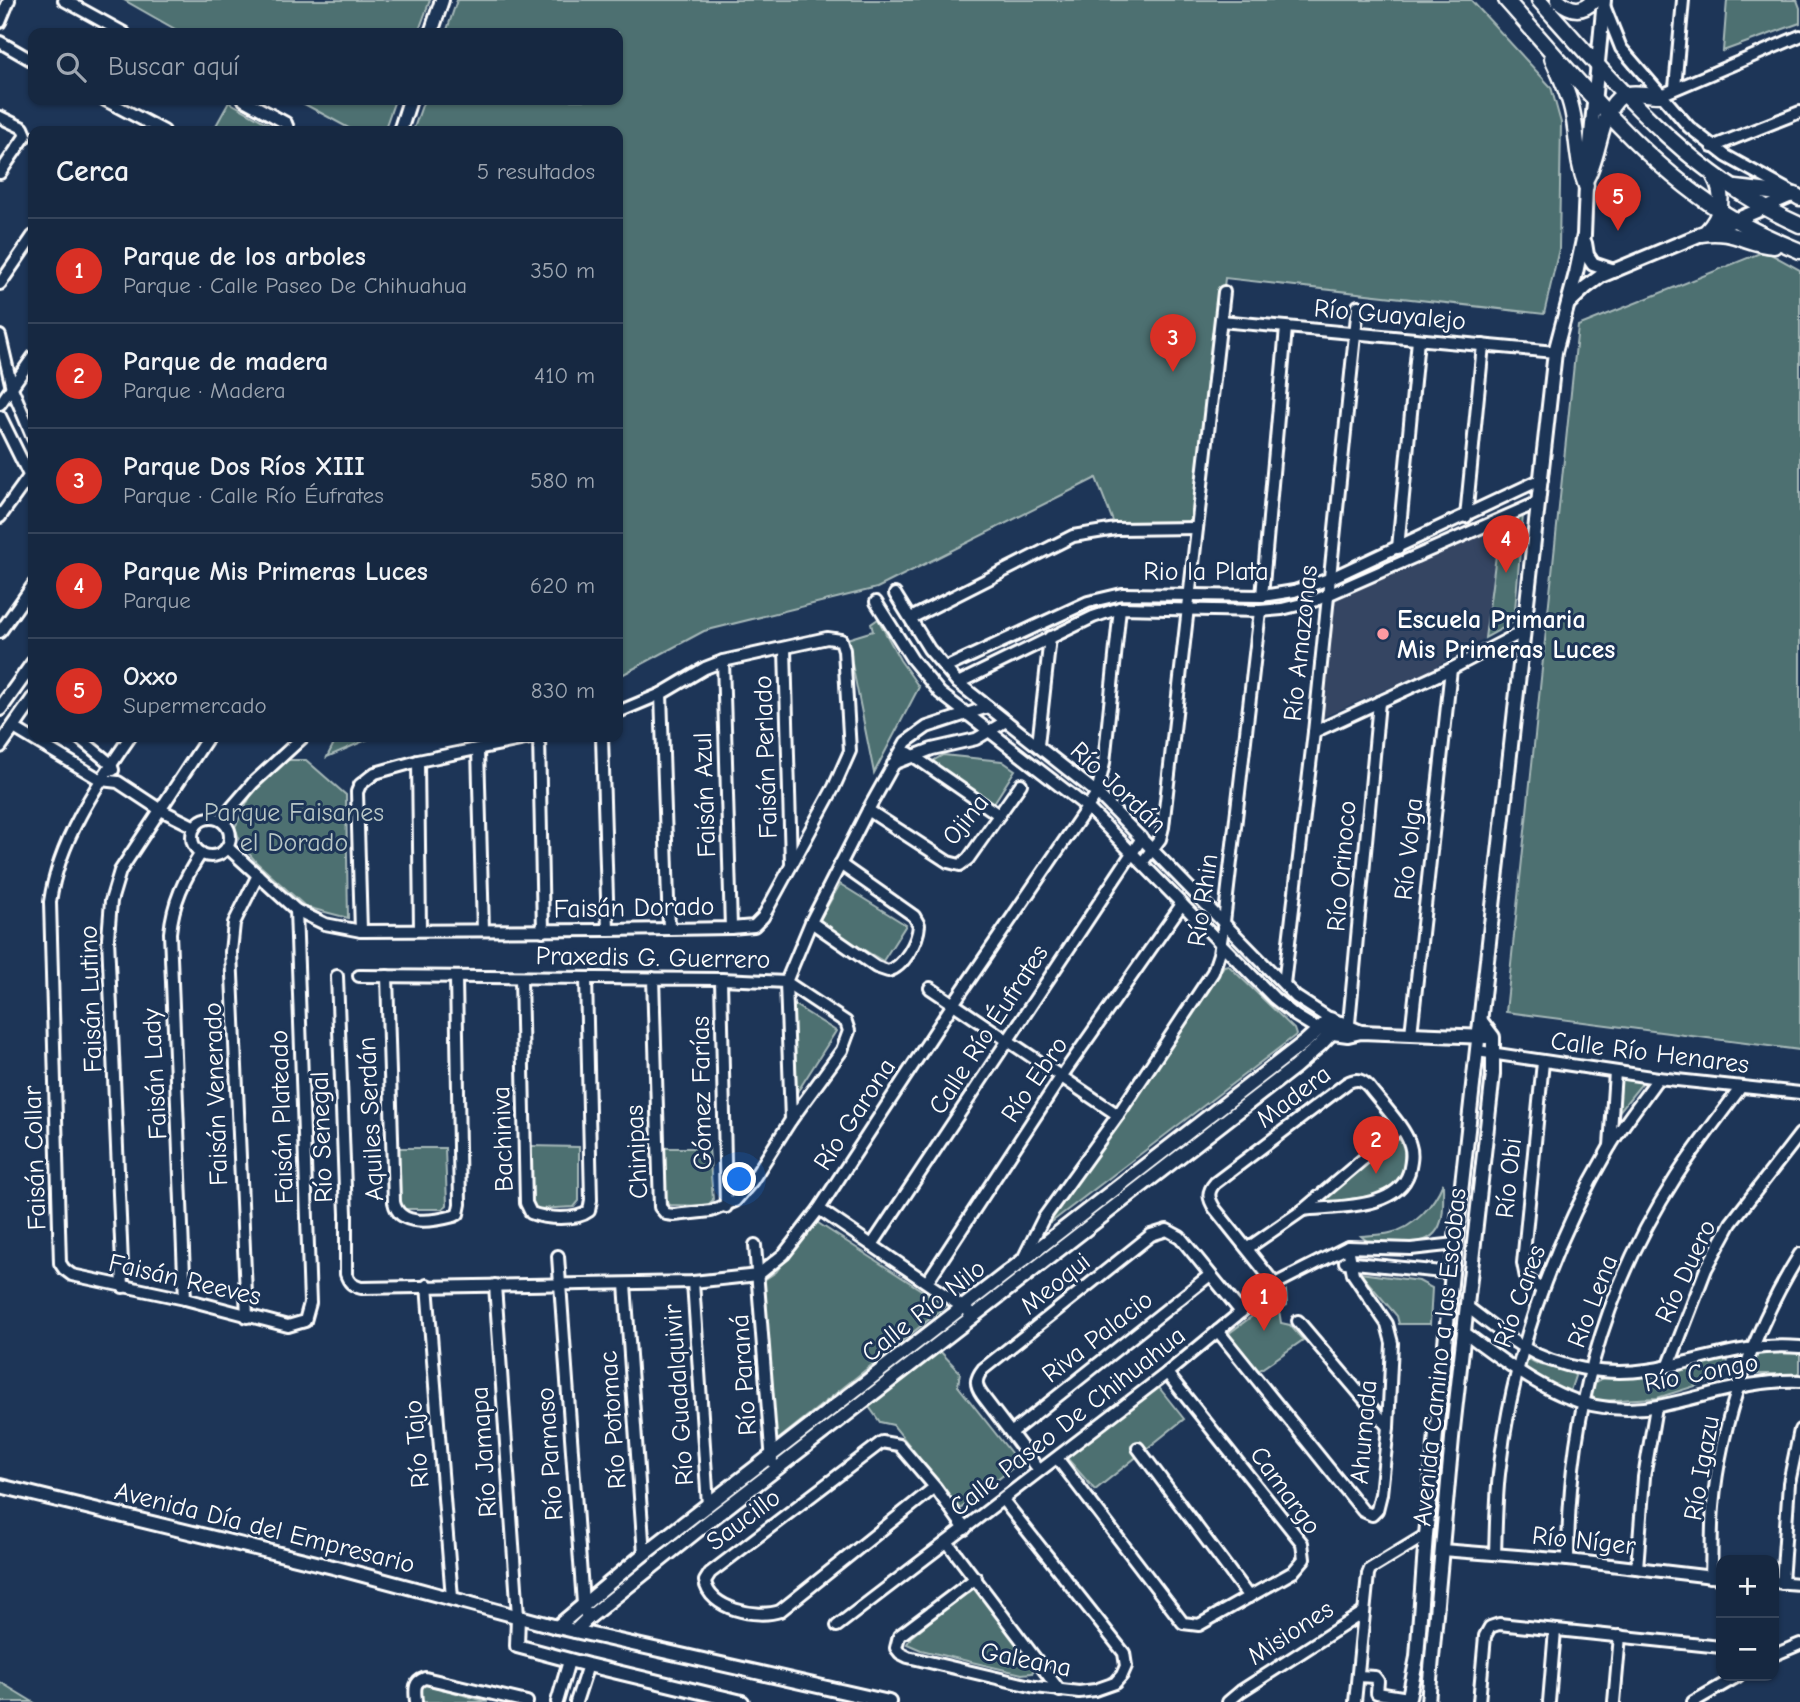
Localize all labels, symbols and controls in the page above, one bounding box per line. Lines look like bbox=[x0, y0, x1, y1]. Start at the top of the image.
search box bbox=[28, 28, 623, 105]
icon: search bbox=[52, 48, 90, 86]
text: Buscar aquí bbox=[108, 52, 239, 82]
text: Cerca bbox=[56, 154, 129, 189]
text: 5 resultados bbox=[477, 158, 595, 185]
pin: 5 bbox=[1595, 173, 1641, 231]
text: Parque de los arboles bbox=[123, 242, 366, 272]
text: 1 bbox=[74, 257, 84, 284]
text: 350 m bbox=[530, 257, 595, 284]
text: Parque · Calle Paseo De Chihuahua bbox=[123, 272, 467, 299]
street label: Río Guayalejo bbox=[1313, 293, 1467, 337]
pin: 3 bbox=[1150, 314, 1196, 372]
text: Parque de madera bbox=[123, 347, 328, 377]
text: 2 bbox=[73, 362, 85, 389]
text: 410 m bbox=[534, 362, 595, 389]
text: Parque · Madera bbox=[123, 377, 286, 404]
text: Parque Dos Ríos XIII bbox=[123, 452, 365, 482]
text: 3 bbox=[73, 467, 85, 494]
text: 580 m bbox=[530, 467, 595, 494]
text: Parque · Calle Río Éufrates bbox=[123, 482, 384, 509]
pin: 4 bbox=[1483, 515, 1529, 573]
text: Parque Mis Primeras Luces bbox=[123, 557, 428, 587]
street label: Rio la Plata bbox=[1143, 557, 1269, 587]
street label: Río Amazonas bbox=[1278, 563, 1324, 723]
text: 4 bbox=[74, 572, 84, 599]
text: 620 m bbox=[530, 572, 595, 599]
text: Parque bbox=[123, 587, 191, 614]
place label: Escuela Primaria Mis Primeras Luces bbox=[1397, 605, 1615, 665]
marker: Escuela Primaria Mis Primeras Luces bbox=[1375, 626, 1391, 642]
text: Oxxo bbox=[123, 662, 178, 692]
street label: Faisán Perlado bbox=[748, 675, 784, 839]
text: 5 bbox=[73, 677, 85, 704]
text: 830 m bbox=[531, 677, 595, 704]
text: Supermercado bbox=[123, 692, 267, 719]
street label: Faisán Azul bbox=[688, 732, 722, 858]
street label: Río Jordán bbox=[1064, 736, 1173, 840]
street label: Ojina bbox=[936, 788, 995, 851]
street label: Río Volga bbox=[1389, 796, 1429, 902]
park label: Parque Faisanes el Dorado bbox=[204, 798, 384, 858]
street label: Río Orinoco bbox=[1321, 799, 1363, 933]
street label: Río Rhin bbox=[1182, 852, 1224, 949]
street label: Faisán Dorado bbox=[553, 892, 715, 924]
street label: Faisán Lutino bbox=[73, 925, 109, 1073]
street label: Calle Río Éufrates bbox=[922, 939, 1055, 1120]
street label: Praxedis G. Guerrero bbox=[535, 941, 771, 975]
street label: Faisán Venerado bbox=[198, 1002, 234, 1186]
street label: Faisán Lady bbox=[137, 1007, 173, 1140]
street label: Gómez Farías bbox=[686, 1016, 718, 1170]
street label: Calle Río Henares bbox=[1549, 1026, 1751, 1080]
street label: Faisán Plateado bbox=[264, 1029, 300, 1205]
street label: Río Ebro bbox=[995, 1031, 1074, 1128]
street label: Aquiles Serdán bbox=[352, 1036, 390, 1202]
street label: Río Garona bbox=[808, 1053, 902, 1176]
street label: Madera bbox=[1251, 1059, 1337, 1134]
street label: Río Senegal bbox=[305, 1071, 339, 1203]
street label: Faisán Collar bbox=[17, 1084, 53, 1231]
street label: Bachiniva bbox=[486, 1085, 520, 1192]
street label: Chinipas bbox=[620, 1104, 654, 1200]
pin: 2 bbox=[1353, 1116, 1399, 1174]
street label: Río Obi bbox=[1490, 1137, 1528, 1220]
your location bbox=[722, 1162, 756, 1196]
street label: Avenida Camino a las Escobas bbox=[1407, 1187, 1473, 1528]
street label: Río Duero bbox=[1649, 1215, 1723, 1328]
street label: Río Cares bbox=[1488, 1241, 1552, 1352]
street label: Meoqui bbox=[1015, 1247, 1097, 1321]
street label: Faisán Reeves bbox=[106, 1248, 264, 1312]
street label: Río Lena bbox=[1562, 1251, 1624, 1352]
street label: Calle Río Nilo bbox=[856, 1253, 991, 1368]
pin: 1 bbox=[1241, 1273, 1287, 1331]
street label: Riva Palacio bbox=[1036, 1284, 1159, 1389]
street label: Río Guadalquivir bbox=[658, 1303, 700, 1487]
street label: Río Paraná bbox=[725, 1313, 763, 1437]
street label: Calle Paseo De Chihuahua bbox=[944, 1320, 1191, 1523]
street label: Río Congo bbox=[1642, 1347, 1761, 1399]
street label: Río Potomac bbox=[593, 1350, 633, 1490]
street label: Ahumada bbox=[1345, 1379, 1383, 1485]
street label: Río Jamapa bbox=[464, 1385, 504, 1518]
street label: Río Parnaso bbox=[530, 1386, 570, 1521]
street label: Río Tajo bbox=[398, 1399, 436, 1489]
street label: Río Igazu bbox=[1678, 1413, 1726, 1523]
street label: Camargo bbox=[1243, 1441, 1327, 1540]
street label: Avenida Día del Empresario bbox=[112, 1476, 418, 1580]
street label: Saucillo bbox=[701, 1482, 786, 1557]
street label: Río Níger bbox=[1531, 1521, 1638, 1561]
map controls bbox=[1716, 1555, 1779, 1681]
button: + bbox=[1716, 1555, 1779, 1618]
street label: Misiones bbox=[1242, 1594, 1339, 1672]
button: − bbox=[1716, 1618, 1779, 1681]
street label: Galeana bbox=[978, 1636, 1074, 1683]

